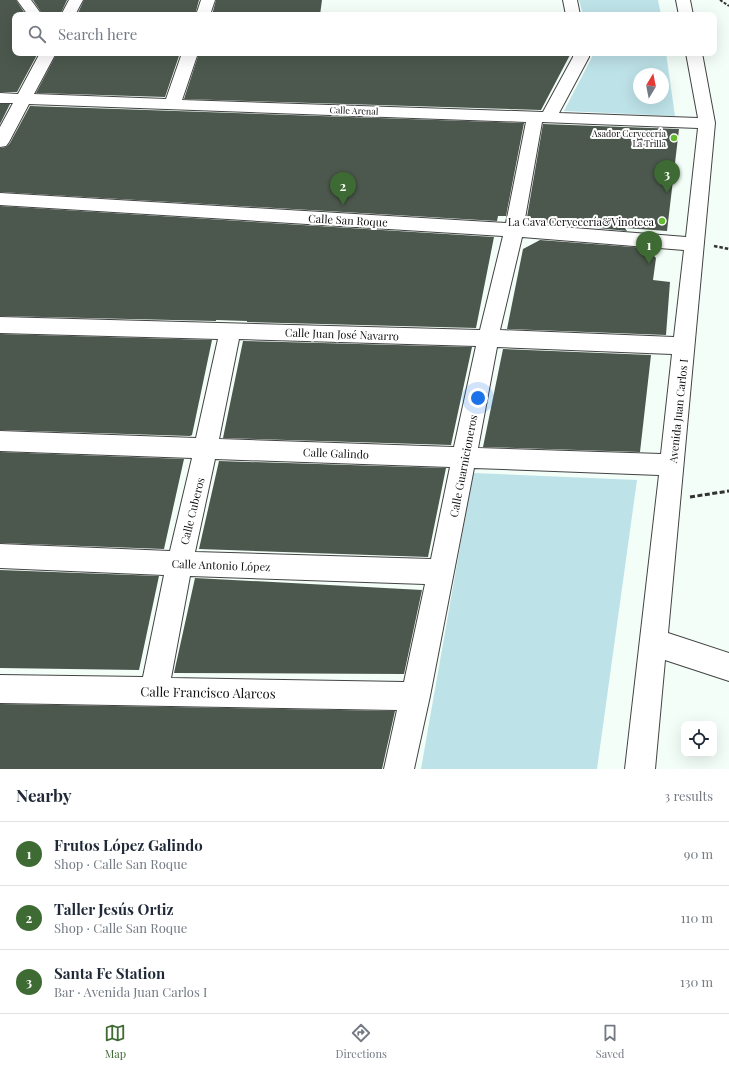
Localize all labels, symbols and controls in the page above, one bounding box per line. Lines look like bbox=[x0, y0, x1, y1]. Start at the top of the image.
search box bbox=[12, 12, 717, 56]
icon: search bbox=[26, 23, 48, 45]
text: Search here bbox=[58, 24, 137, 44]
north arrow bbox=[633, 68, 669, 104]
street label: Calle Arenal bbox=[329, 103, 379, 117]
place label: Asador Cervecería La Trilla bbox=[591, 127, 667, 149]
marker: Asador Cervecería La Trilla bbox=[669, 133, 679, 143]
pin: 3 bbox=[654, 160, 680, 193]
pin: 2 bbox=[330, 172, 356, 205]
street label: Calle San Roque bbox=[308, 210, 389, 230]
place label: La Cava Cervecería&Vinoteca bbox=[508, 214, 655, 229]
marker: La Cava Cervecería&Vinoteca bbox=[657, 216, 667, 226]
pin: 1 bbox=[636, 231, 662, 264]
street label: Calle Juan José Navarro bbox=[285, 325, 399, 343]
street label: Avenida Juan Carlos I bbox=[665, 358, 691, 465]
your location bbox=[468, 388, 488, 408]
street label: Calle Guarnicioneros bbox=[446, 413, 480, 519]
street label: Calle Galindo bbox=[303, 444, 369, 462]
street label: Calle Cuberos bbox=[176, 476, 208, 546]
street label: Calle Antonio López bbox=[171, 556, 271, 574]
street label: Calle Francisco Alarcos bbox=[140, 682, 276, 702]
map controls bbox=[681, 721, 717, 757]
button: locate bbox=[681, 721, 717, 757]
text: Nearby bbox=[16, 784, 71, 806]
text: 3 results bbox=[664, 787, 713, 804]
text: Frutos López Galindo bbox=[54, 835, 203, 855]
text: 1 bbox=[27, 845, 31, 862]
text: 90 m bbox=[684, 845, 713, 862]
text: Shop · Calle San Roque bbox=[54, 855, 187, 872]
text: Taller Jesús Ortiz bbox=[54, 899, 174, 919]
text: 2 bbox=[26, 909, 32, 926]
text: 110 m bbox=[681, 909, 713, 926]
text: Shop · Calle San Roque bbox=[54, 919, 187, 936]
text: Santa Fe Station bbox=[54, 963, 165, 983]
text: 3 bbox=[26, 973, 32, 990]
text: 130 m bbox=[680, 973, 713, 990]
text: Bar · Avenida Juan Carlos I bbox=[54, 983, 207, 1000]
tab: Map bbox=[104, 1022, 126, 1061]
tab: Directions bbox=[335, 1022, 387, 1061]
tab: Saved bbox=[596, 1022, 624, 1061]

